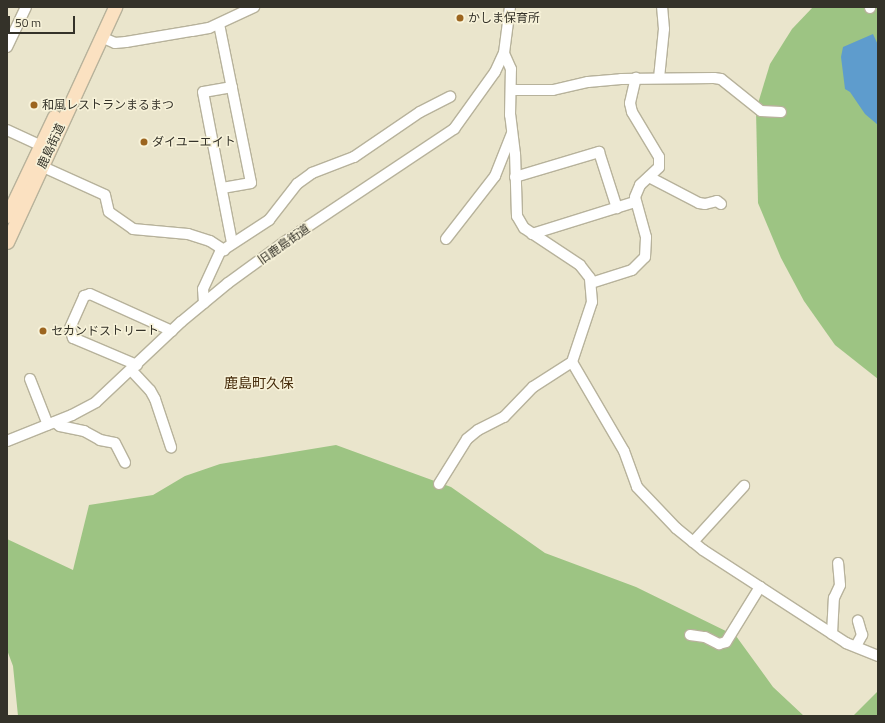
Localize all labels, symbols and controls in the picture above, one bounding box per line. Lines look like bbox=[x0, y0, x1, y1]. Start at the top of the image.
scale bar bbox=[10, 8, 77, 34]
place label: かしま保育所 bbox=[468, 11, 540, 25]
text: 50 m bbox=[15, 13, 41, 32]
marker: かしま保育所 bbox=[455, 13, 465, 23]
place label: 和風レストランまるまつ bbox=[42, 98, 174, 112]
marker: 和風レストランまるまつ bbox=[29, 100, 39, 110]
street label: 鹿島街道 bbox=[34, 121, 68, 171]
place label: ダイユーエイト bbox=[152, 135, 236, 149]
marker: ダイユーエイト bbox=[139, 137, 149, 147]
street label: 旧鹿島街道 bbox=[255, 221, 313, 267]
place label: セカンドストリート bbox=[51, 324, 159, 338]
marker: セカンドストリート bbox=[38, 326, 48, 336]
district label: 鹿島町久保 bbox=[224, 375, 294, 391]

